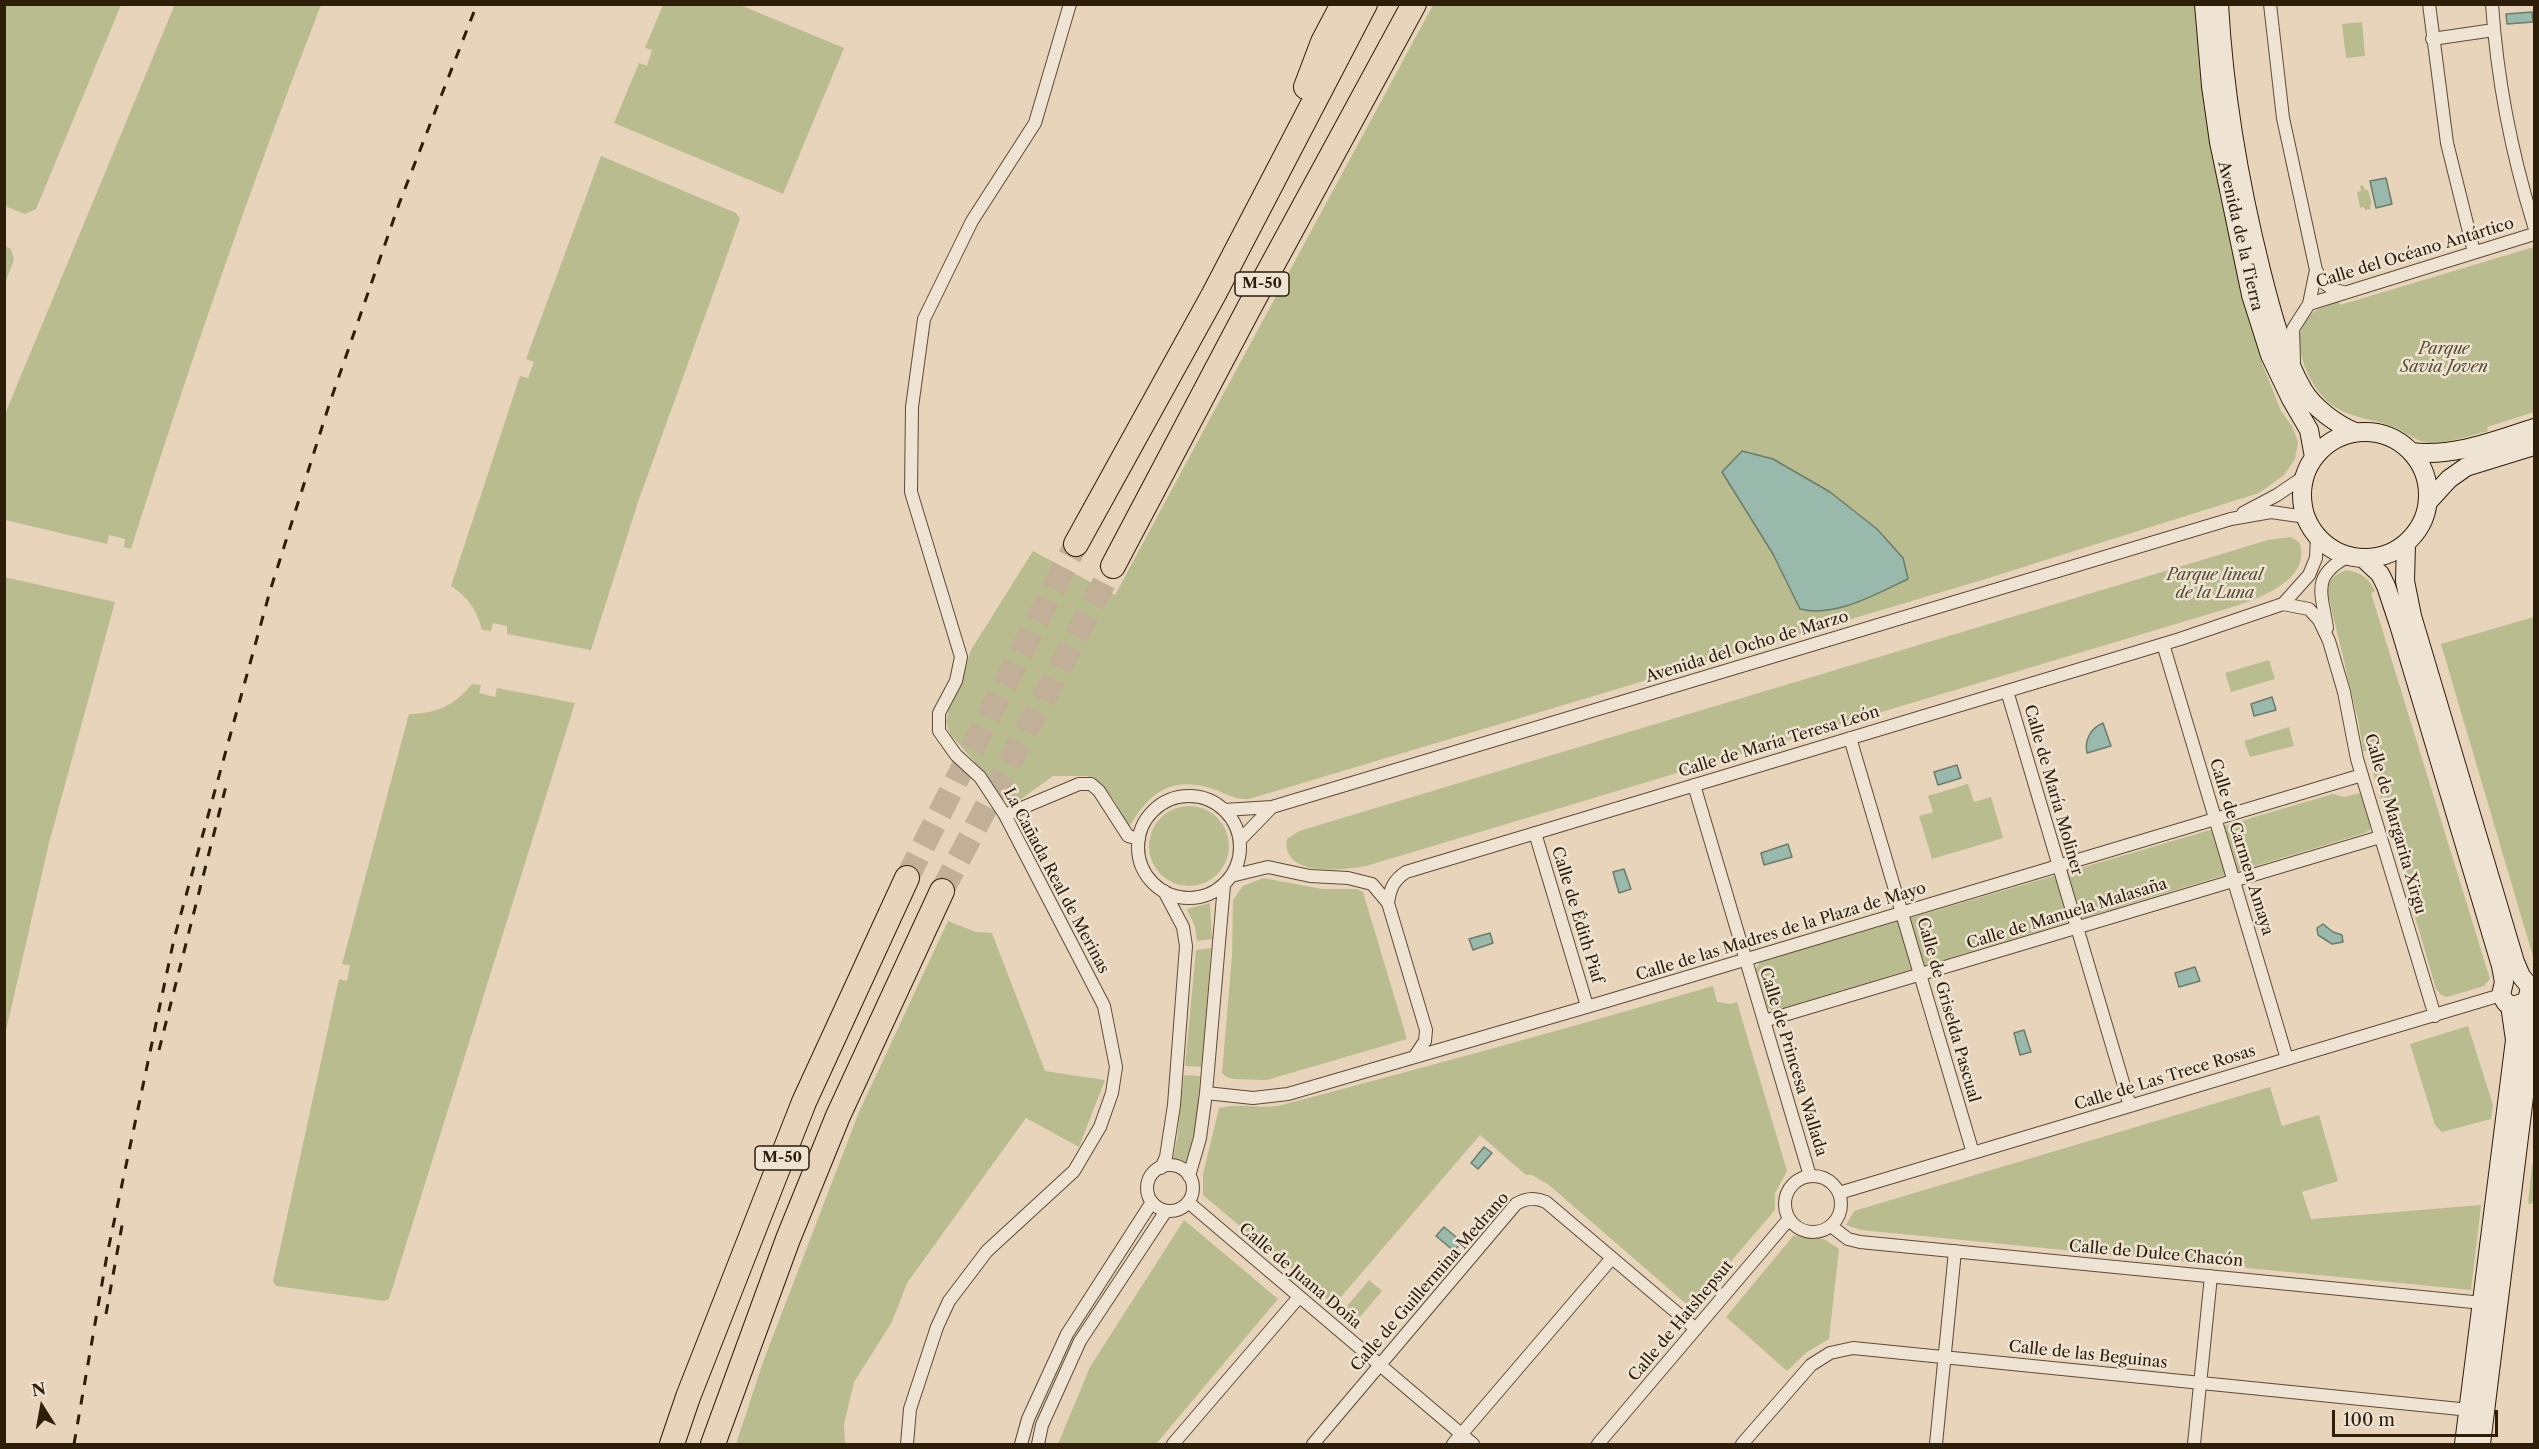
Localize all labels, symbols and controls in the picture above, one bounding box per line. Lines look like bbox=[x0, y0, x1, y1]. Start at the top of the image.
street label: Avenida de la Tierra bbox=[2213, 159, 2267, 313]
street label: Calle del Océano Antártico bbox=[2314, 214, 2516, 292]
road number: M-50 bbox=[1235, 272, 1289, 296]
park label: Parque Savia Joven bbox=[2400, 339, 2488, 377]
park label: Parque lineal de la Luna bbox=[2167, 565, 2263, 603]
street label: Avenida del Ocho de Marzo bbox=[1643, 607, 1851, 687]
street label: Calle de María Teresa León bbox=[1676, 702, 1882, 782]
street label: Calle de María Moliner bbox=[2019, 703, 2087, 877]
street label: Calle de Margarita Xirgu bbox=[2360, 732, 2430, 916]
street label: Calle de Carmen Amaya bbox=[2205, 756, 2277, 938]
street label: La Cañada Real de Merinas bbox=[999, 785, 1113, 977]
street label: Calle de Édith Piaf bbox=[1547, 844, 1607, 986]
street label: Calle de Manuela Malasaña bbox=[1964, 874, 2170, 954]
street label: Calle de las Madres de la Plaza de Mayo bbox=[1634, 879, 1928, 985]
street label: Calle de Griselda Pascual bbox=[1912, 915, 1984, 1105]
street label: Calle de Princesa Wallada bbox=[1755, 965, 1831, 1159]
street label: Calle de Las Trece Rosas bbox=[2072, 1041, 2258, 1115]
road number: M-50 bbox=[755, 1146, 809, 1170]
street label: Calle de Guillermina Medrano bbox=[1347, 1188, 1513, 1376]
street label: Calle de Juana Doña bbox=[1235, 1219, 1365, 1333]
street label: Calle de Dulce Chacón bbox=[2068, 1237, 2244, 1271]
street label: Calle de Hatshepsut bbox=[1625, 1256, 1737, 1386]
street label: Calle de las Beguinas bbox=[2008, 1337, 2168, 1373]
north arrow bbox=[12, 1377, 72, 1437]
text: N bbox=[30, 1378, 47, 1400]
scale bar bbox=[2335, 1398, 2502, 1436]
text: 100 m bbox=[2343, 1409, 2395, 1431]

